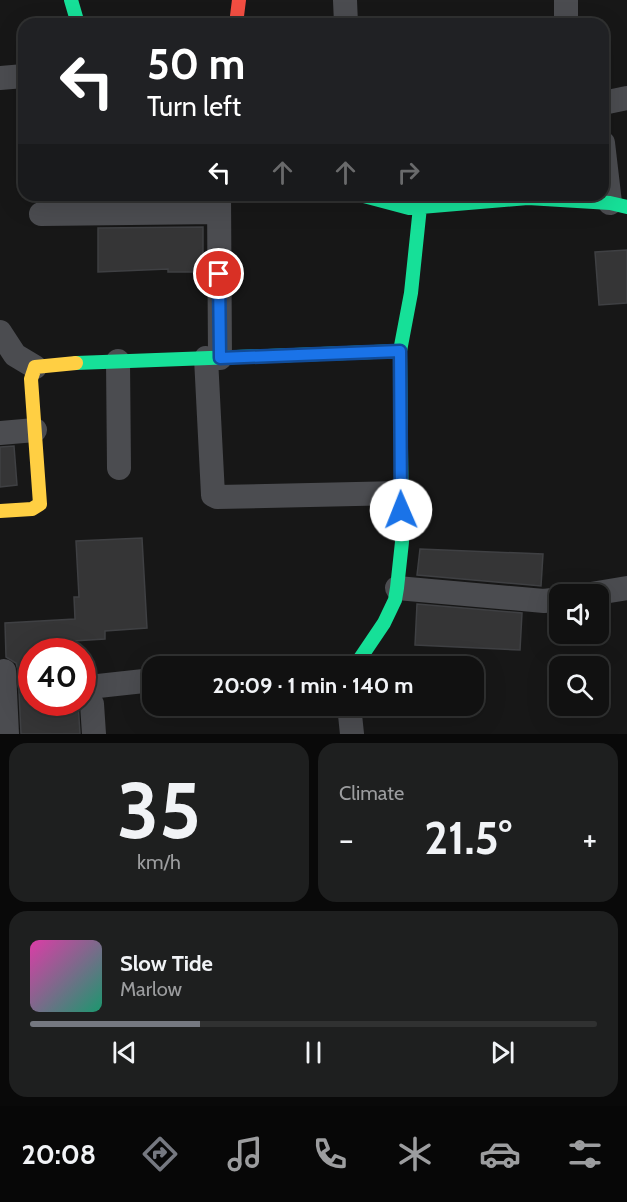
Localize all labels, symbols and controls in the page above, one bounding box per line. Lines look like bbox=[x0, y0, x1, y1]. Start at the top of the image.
text: 50 m bbox=[147, 38, 245, 90]
icon: left bbox=[48, 42, 126, 120]
text: Turn left bbox=[147, 90, 241, 123]
icon: left bbox=[203, 156, 236, 189]
icon: ahead bbox=[266, 156, 299, 189]
icon: ahead bbox=[329, 156, 362, 189]
icon: right bbox=[392, 156, 425, 189]
pin bbox=[193, 248, 244, 299]
icon: arrive bbox=[202, 257, 235, 290]
position arrow bbox=[369, 478, 433, 542]
map controls bbox=[549, 584, 609, 716]
button: sound bbox=[549, 584, 609, 644]
speed limit sign: 40 bbox=[18, 638, 96, 716]
button: search bbox=[549, 656, 609, 716]
text: 20:09 · 1 min · 140 m bbox=[213, 672, 413, 699]
text: 35 bbox=[117, 763, 201, 858]
text: Climate bbox=[339, 781, 404, 805]
text: 21.5° bbox=[424, 811, 512, 865]
text: − bbox=[339, 819, 354, 859]
text: + bbox=[582, 819, 597, 859]
text: km/h bbox=[137, 850, 181, 874]
text: Slow Tide bbox=[120, 950, 213, 977]
text: Marlow bbox=[120, 977, 182, 1001]
icon: previous bbox=[108, 1036, 141, 1069]
icon: pause bbox=[297, 1036, 330, 1069]
icon: next bbox=[486, 1036, 519, 1069]
icon: directions bbox=[139, 1133, 181, 1175]
icon: music bbox=[224, 1133, 266, 1175]
icon: phone bbox=[309, 1133, 351, 1175]
icon: climate bbox=[394, 1133, 436, 1175]
icon: car bbox=[479, 1133, 521, 1175]
icon: filters bbox=[564, 1133, 606, 1175]
text: 20:08 bbox=[21, 1138, 96, 1171]

